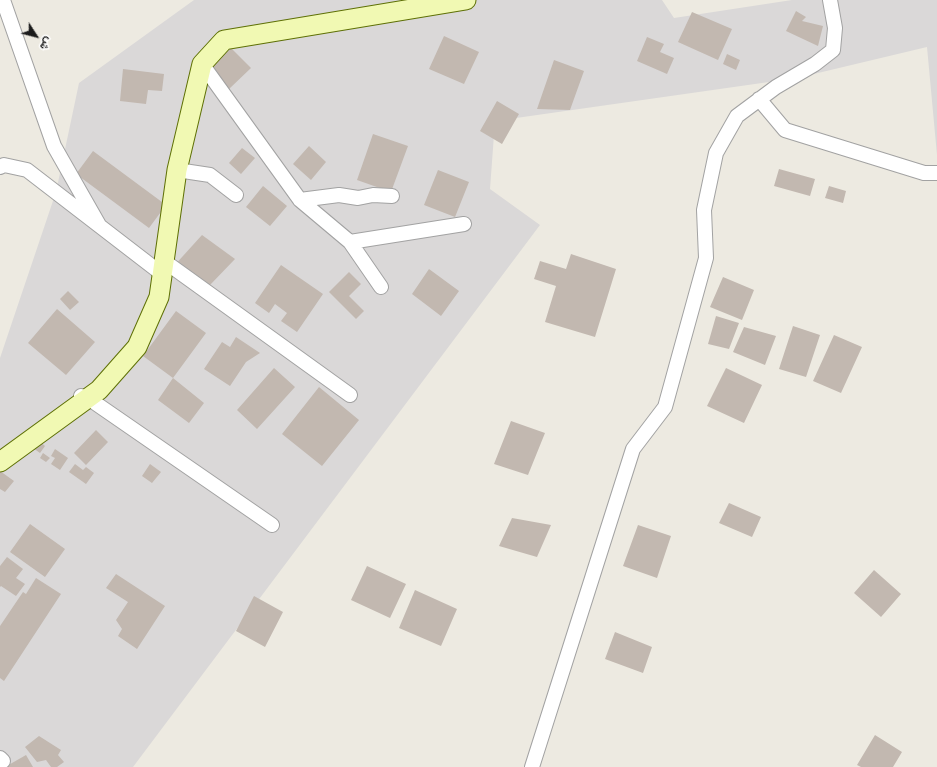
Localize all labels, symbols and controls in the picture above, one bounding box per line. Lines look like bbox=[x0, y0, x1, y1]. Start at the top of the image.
north arrow bbox=[16, 16, 56, 56]
text: ش bbox=[37, 34, 55, 53]

